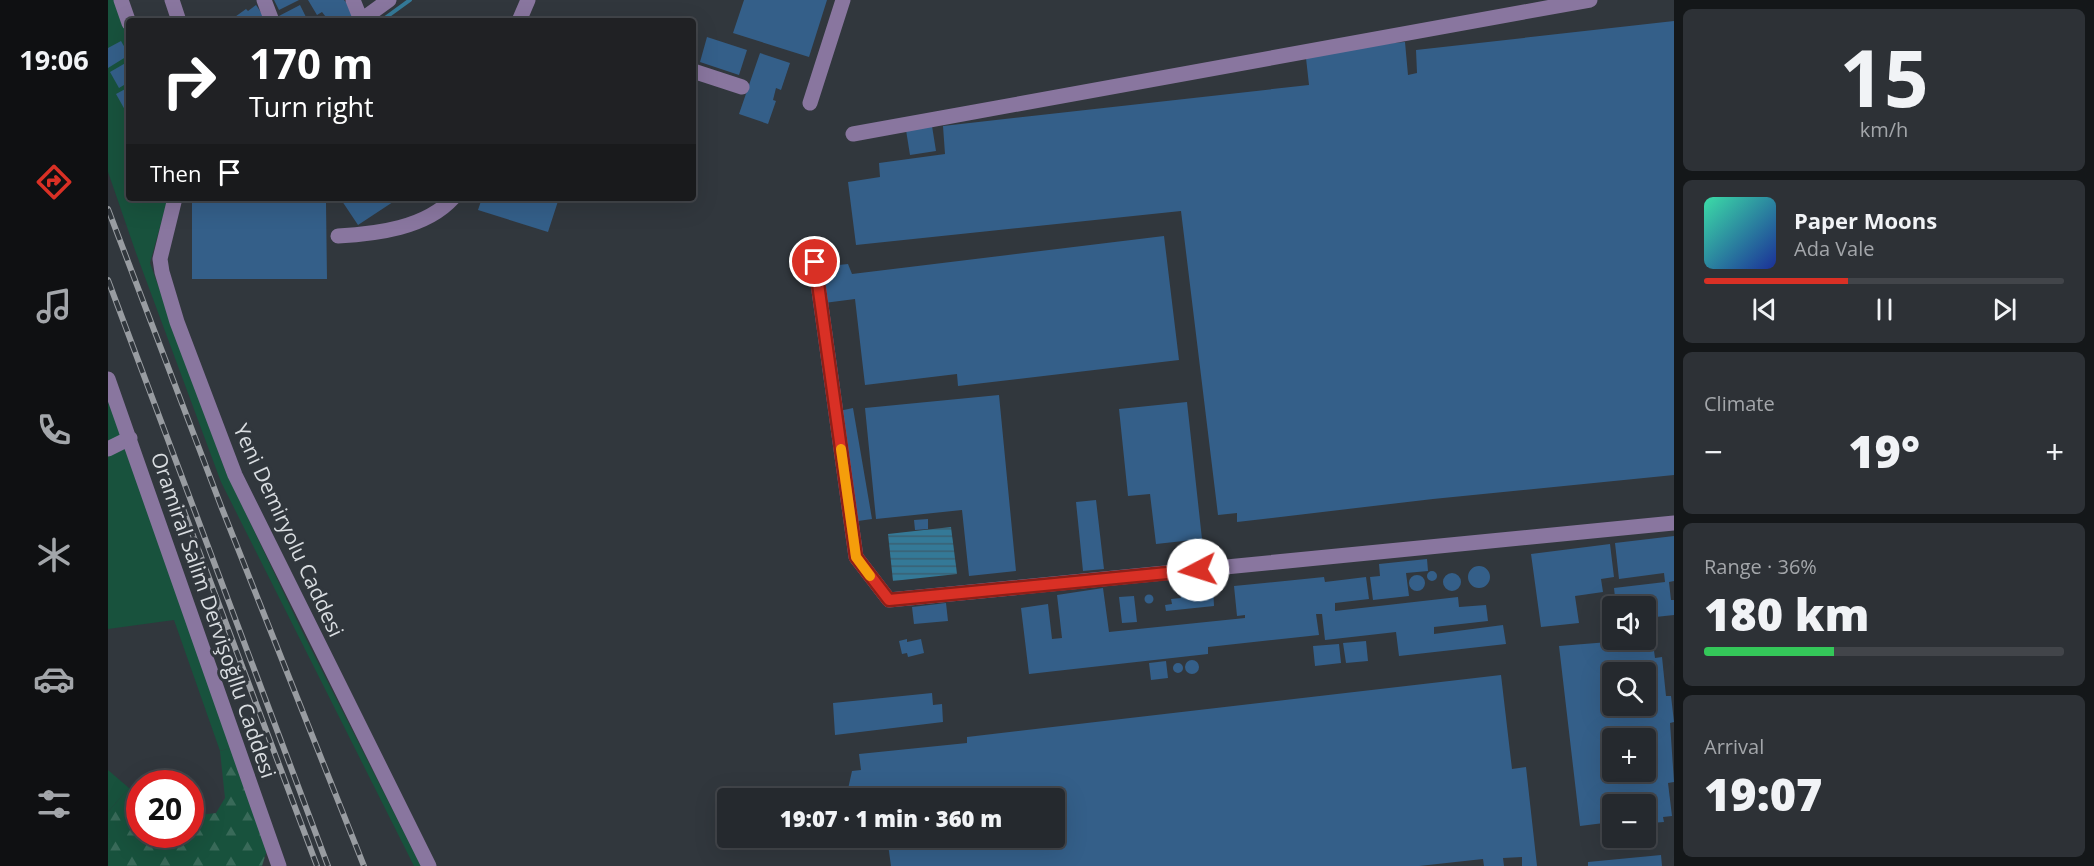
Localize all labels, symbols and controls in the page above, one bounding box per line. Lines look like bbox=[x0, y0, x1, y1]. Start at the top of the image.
text: 15 bbox=[1839, 24, 1929, 130]
text: 170 m bbox=[249, 34, 373, 91]
text: 19:06 bbox=[19, 41, 89, 78]
icon: right bbox=[150, 42, 228, 120]
text: Turn right bbox=[249, 88, 374, 125]
text: km/h bbox=[1860, 116, 1908, 143]
icon: arrive bbox=[213, 156, 246, 189]
text: Then bbox=[150, 158, 201, 188]
icon: directions bbox=[33, 161, 75, 203]
text: Paper Moons bbox=[1794, 205, 1937, 235]
text: Ada Vale bbox=[1794, 235, 1875, 262]
pin bbox=[789, 236, 840, 287]
icon: arrive bbox=[798, 245, 831, 278]
icon: music bbox=[33, 285, 75, 327]
icon: previous bbox=[1748, 293, 1781, 326]
icon: pause bbox=[1868, 293, 1901, 326]
icon: next bbox=[1988, 293, 2021, 326]
text: Climate bbox=[1704, 390, 1775, 417]
icon: phone bbox=[33, 409, 75, 451]
street label: Yeni Demiryolu Caddesi bbox=[227, 419, 351, 641]
text: 19° bbox=[1848, 420, 1920, 481]
text: − bbox=[1704, 429, 1723, 474]
text: + bbox=[2045, 429, 2064, 474]
street label: Oramiral Salim Dervişoğllu Caddesi bbox=[145, 448, 283, 782]
icon: climate bbox=[33, 534, 75, 576]
position arrow bbox=[1166, 538, 1230, 602]
text: Range · 36% bbox=[1704, 553, 1817, 580]
text: 180 km bbox=[1704, 583, 1869, 644]
map controls bbox=[1602, 596, 1656, 848]
button: sound bbox=[1602, 596, 1656, 650]
icon: car bbox=[33, 658, 75, 700]
button: search bbox=[1602, 662, 1656, 716]
button: + bbox=[1602, 728, 1656, 782]
text: Arrival bbox=[1704, 733, 1764, 760]
text: 19:07 bbox=[1704, 763, 1822, 824]
speed limit sign: 20 bbox=[126, 770, 204, 848]
icon: filters bbox=[33, 783, 75, 825]
button: − bbox=[1602, 794, 1656, 848]
text: 19:07 · 1 min · 360 m bbox=[780, 803, 1002, 833]

